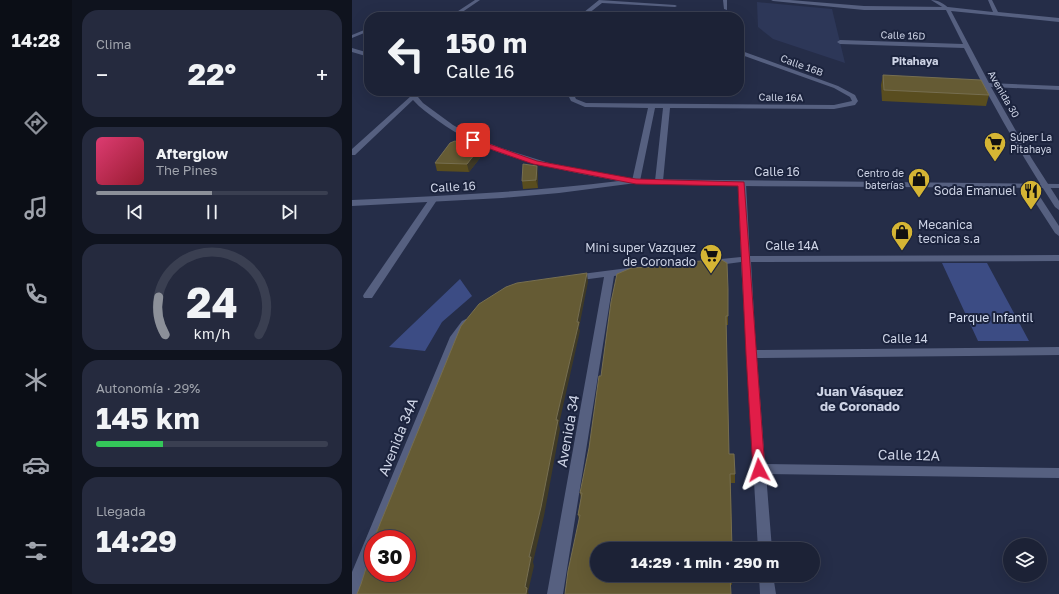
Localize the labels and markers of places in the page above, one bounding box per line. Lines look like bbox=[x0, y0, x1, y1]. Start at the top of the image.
pin bbox=[456, 123, 490, 157]
supermarket icon: Súper La Pitahaya bbox=[982, 130, 1008, 163]
place label: Súper La Pitahaya bbox=[1010, 131, 1052, 155]
shop icon: Centro de baterías bbox=[906, 166, 932, 199]
place label: Centro de baterías bbox=[857, 167, 904, 191]
restaurant icon: Soda Emanuel bbox=[1018, 178, 1044, 211]
place label: Soda Emanuel bbox=[934, 183, 1016, 198]
place label: Mecanica tecnica s.a bbox=[918, 217, 980, 246]
shop icon: Mecanica tecnica s.a bbox=[889, 219, 915, 252]
place label: Mini super Vazquez de Coronado bbox=[585, 240, 696, 269]
supermarket icon: Mini super Vazquez de Coronado bbox=[698, 242, 724, 275]

